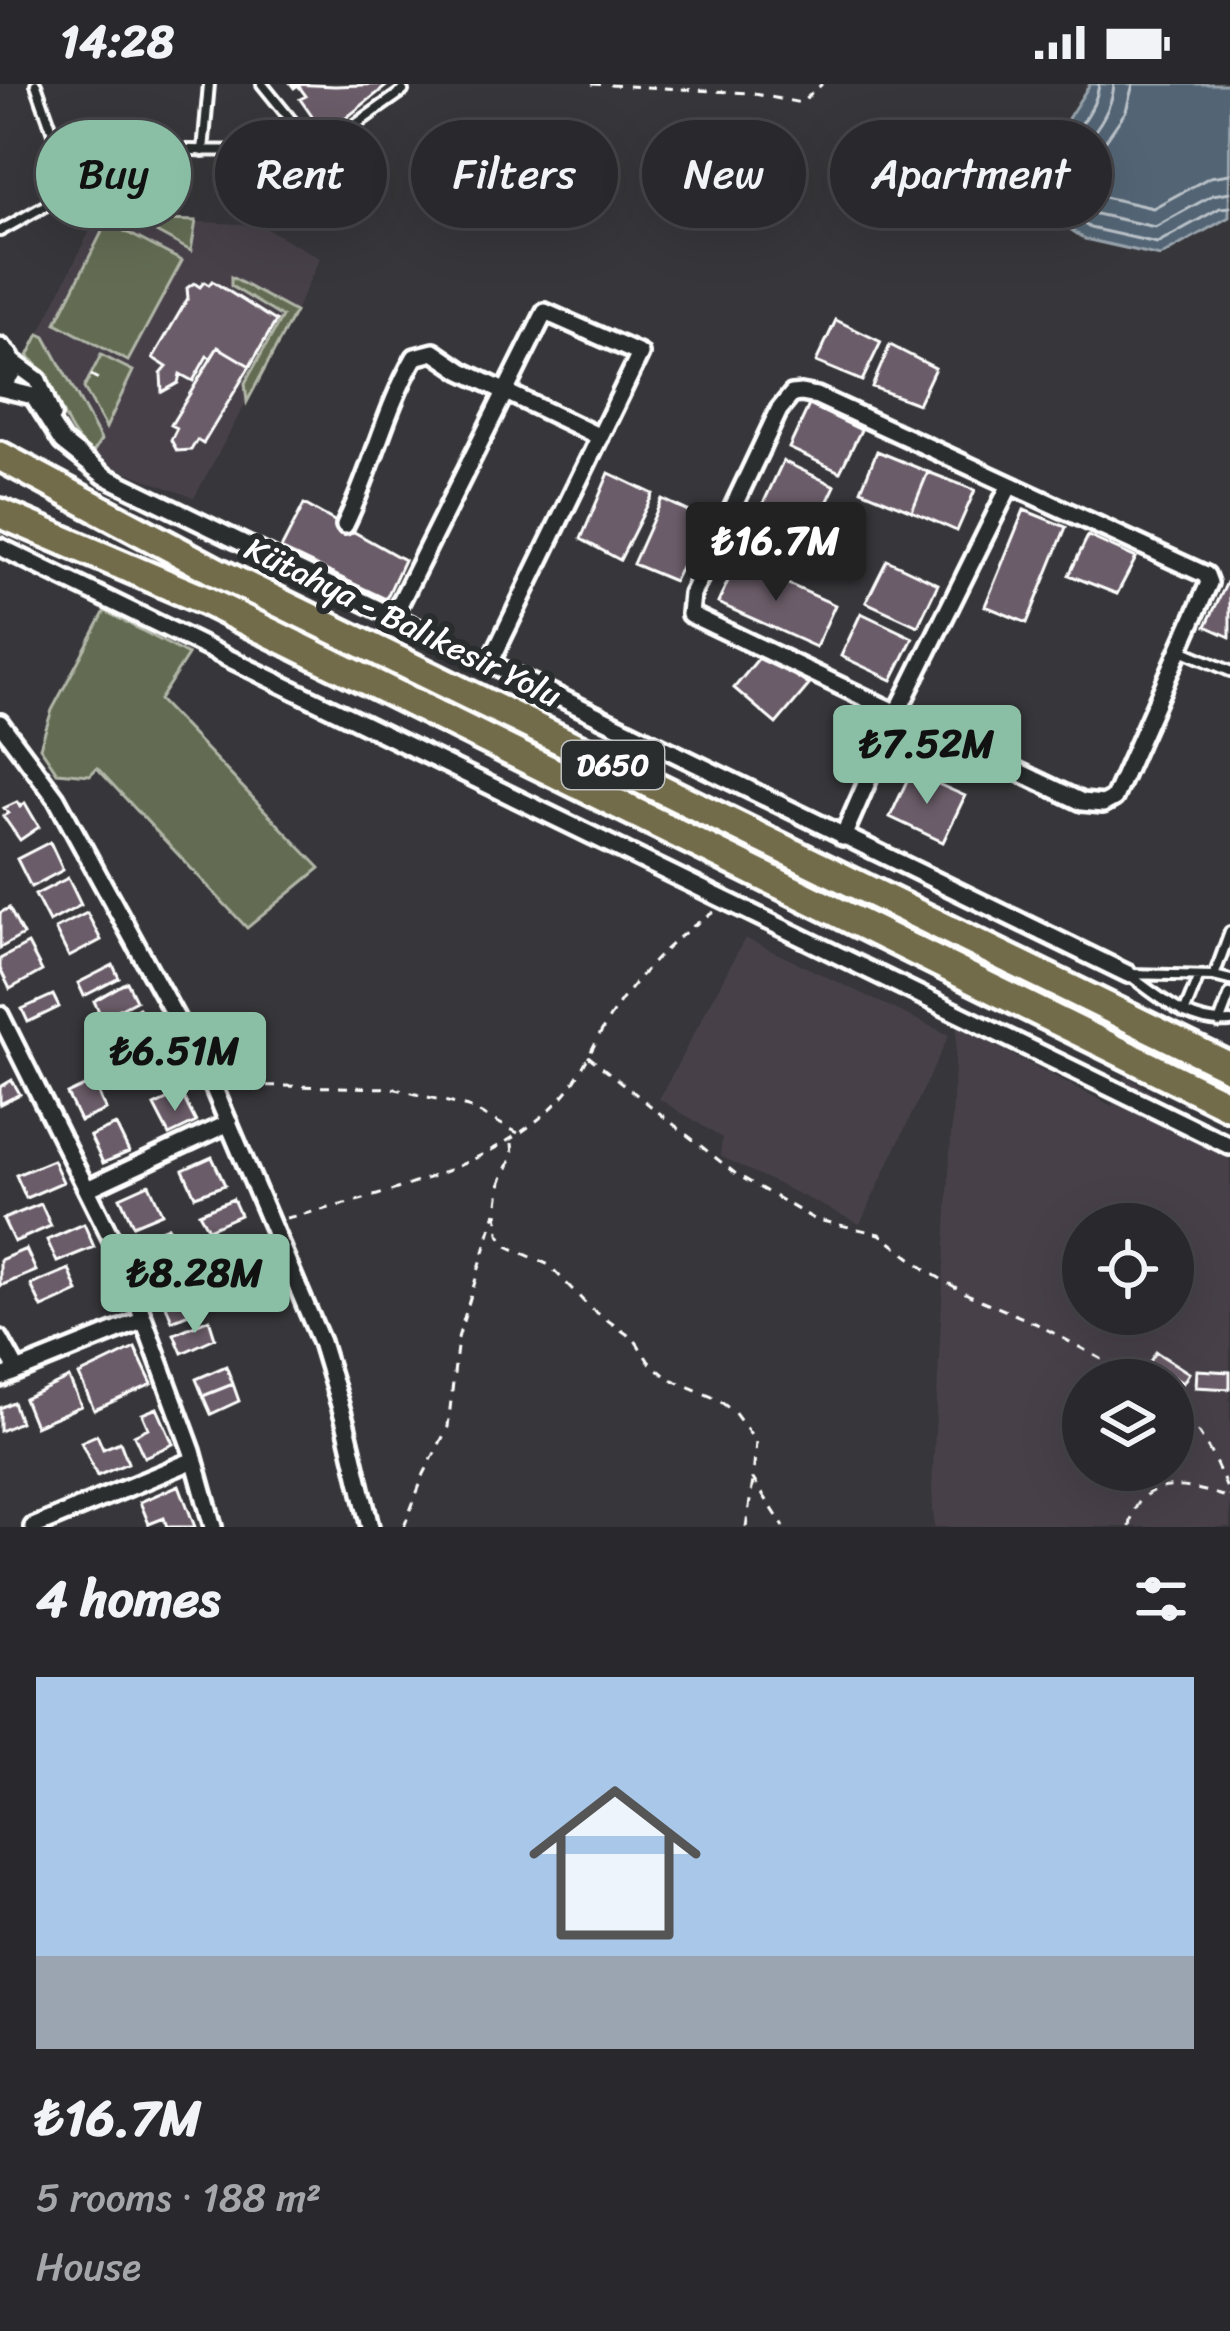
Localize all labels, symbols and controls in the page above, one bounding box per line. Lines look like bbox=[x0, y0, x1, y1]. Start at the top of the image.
text: 14:28 bbox=[60, 2, 174, 82]
chip: Buy bbox=[36, 120, 191, 228]
chip: Rent bbox=[215, 120, 387, 228]
chip: Filters bbox=[411, 120, 618, 228]
chip: New bbox=[642, 120, 806, 228]
chip: Apartment bbox=[830, 120, 1112, 228]
pin: ₺16.7M bbox=[678, 502, 874, 604]
text: ₺16.7M bbox=[713, 506, 839, 575]
street label: Kütahya - Balıkesir Yolu bbox=[235, 520, 572, 724]
pin: ₺7.52M bbox=[829, 705, 1025, 807]
text: ₺7.52M bbox=[860, 709, 994, 778]
road number: D650 bbox=[562, 741, 664, 789]
pin: ₺6.51M bbox=[77, 1012, 273, 1114]
text: ₺6.51M bbox=[111, 1016, 239, 1085]
map controls bbox=[1062, 1203, 1194, 1491]
button: locate bbox=[1062, 1203, 1194, 1335]
pin: ₺8.28M bbox=[97, 1234, 293, 1336]
text: ₺8.28M bbox=[128, 1238, 262, 1307]
button: layers bbox=[1062, 1359, 1194, 1491]
text: 4 homes bbox=[36, 1554, 220, 1644]
icon: filters bbox=[1128, 1566, 1194, 1632]
icon: home bbox=[507, 1755, 723, 1971]
text: ₺16.7M bbox=[36, 2073, 201, 2163]
text: 5 rooms · 188 m² bbox=[36, 2163, 321, 2232]
text: House bbox=[36, 2232, 141, 2301]

